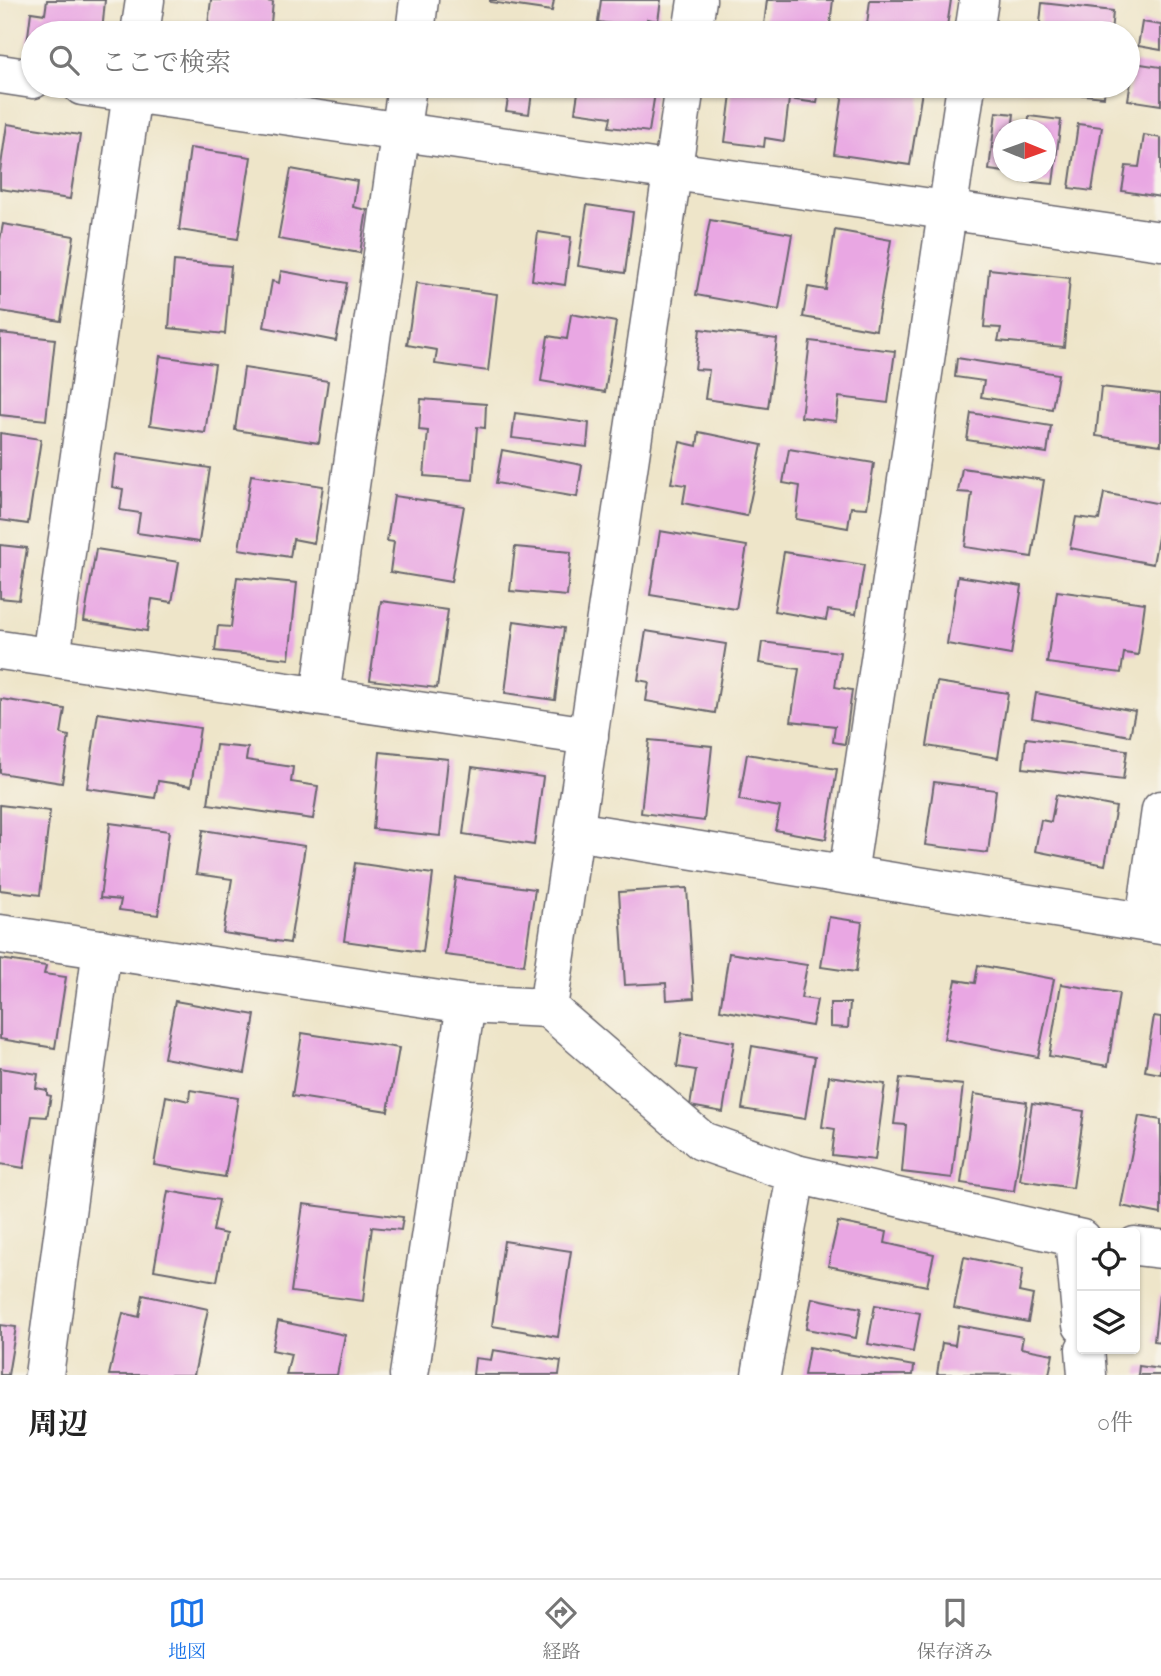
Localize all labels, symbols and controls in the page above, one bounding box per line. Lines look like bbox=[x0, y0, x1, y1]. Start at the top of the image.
search box bbox=[21, 21, 1140, 98]
icon: search bbox=[45, 41, 83, 79]
text: ここで検索 bbox=[101, 47, 231, 78]
north arrow bbox=[993, 119, 1056, 182]
map controls bbox=[1077, 1228, 1140, 1354]
button: locate bbox=[1077, 1228, 1140, 1291]
button: layers bbox=[1077, 1291, 1140, 1354]
text: 周辺 bbox=[28, 1407, 88, 1442]
text: 0件 bbox=[1097, 1409, 1133, 1436]
tab: 地図 bbox=[168, 1594, 206, 1663]
tab: 経路 bbox=[542, 1594, 581, 1663]
tab: 保存済み bbox=[917, 1594, 993, 1663]

